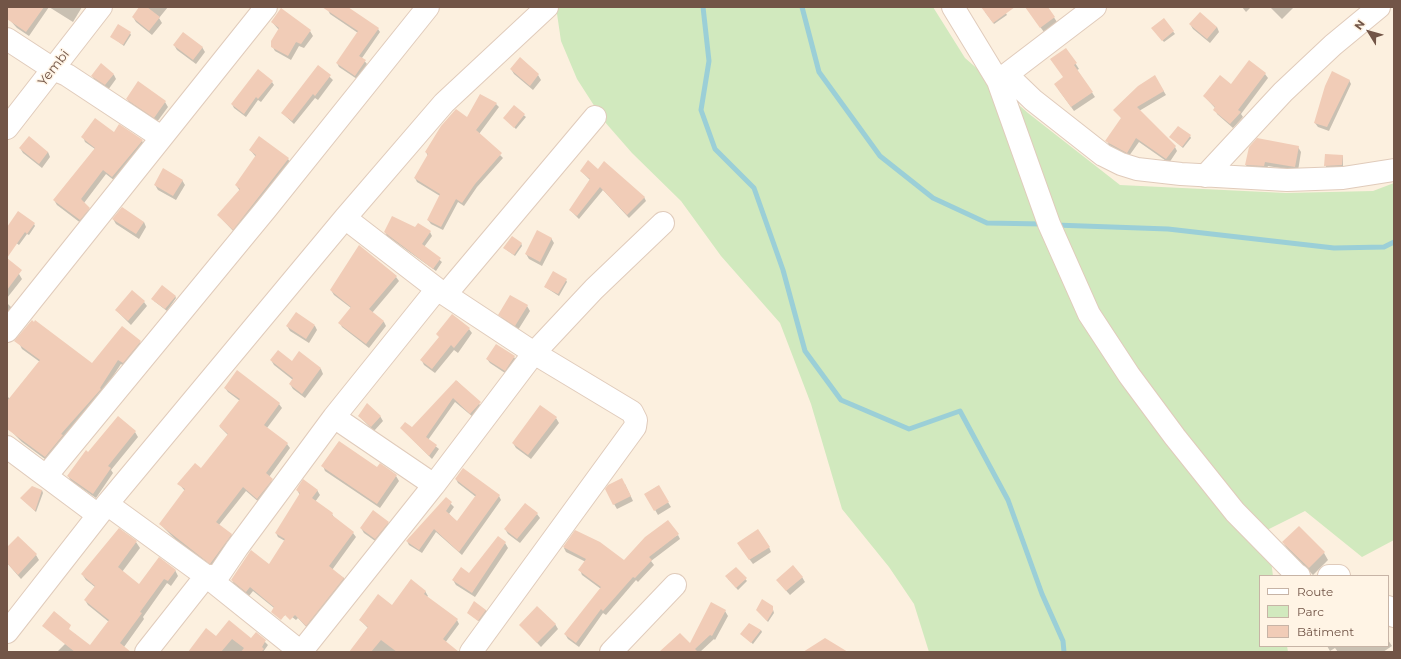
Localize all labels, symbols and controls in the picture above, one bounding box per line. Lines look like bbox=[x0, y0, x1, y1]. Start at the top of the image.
north arrow bbox=[1349, 12, 1389, 52]
text: N bbox=[1351, 17, 1368, 33]
street label: Yembi bbox=[35, 47, 73, 89]
legend bbox=[1259, 575, 1389, 647]
text: Route bbox=[1297, 584, 1333, 599]
text: Parc bbox=[1297, 604, 1324, 619]
text: Bâtiment bbox=[1297, 624, 1354, 639]

